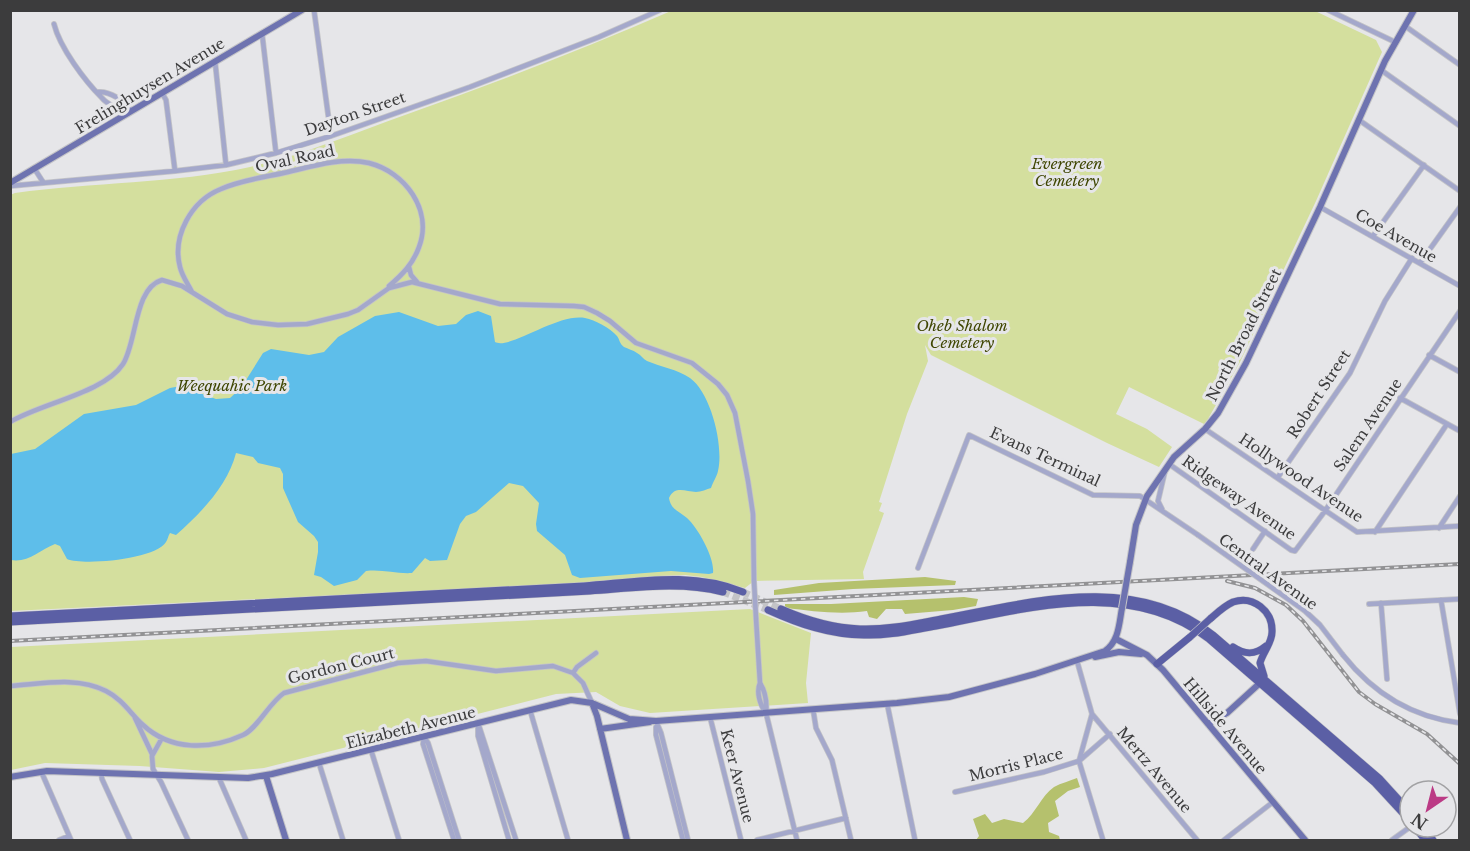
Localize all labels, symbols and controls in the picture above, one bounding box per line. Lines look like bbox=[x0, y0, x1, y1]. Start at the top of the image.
street label: Frelinghuysen Avenue bbox=[72, 33, 228, 138]
street label: Dayton Street bbox=[302, 87, 408, 140]
street label: Oval Road bbox=[253, 141, 336, 176]
park label: Evergreen Cemetery bbox=[1031, 154, 1102, 190]
street label: Coe Avenue bbox=[1352, 205, 1441, 267]
street label: North Broad Street bbox=[1202, 265, 1285, 404]
park label: Oheb Shalom Cemetery bbox=[916, 316, 1008, 352]
street label: Robert Street bbox=[1283, 345, 1355, 442]
street label: Salem Avenue bbox=[1329, 374, 1406, 475]
park label: Weequahic Park bbox=[177, 376, 287, 395]
street label: Evans Terminal bbox=[987, 423, 1104, 491]
street label: Hollywood Avenue bbox=[1236, 429, 1367, 526]
street label: Ridgeway Avenue bbox=[1179, 451, 1300, 544]
street label: Central Avenue bbox=[1215, 529, 1322, 614]
street label: Gordon Court bbox=[286, 643, 396, 688]
street label: Hillside Avenue bbox=[1179, 674, 1271, 778]
street label: Elizabeth Avenue bbox=[344, 702, 478, 753]
street label: Mertz Avenue bbox=[1113, 723, 1196, 817]
street label: Keer Avenue bbox=[717, 727, 758, 825]
street label: Morris Place bbox=[967, 744, 1065, 785]
north arrow bbox=[1398, 779, 1458, 839]
text: N bbox=[1407, 809, 1431, 834]

